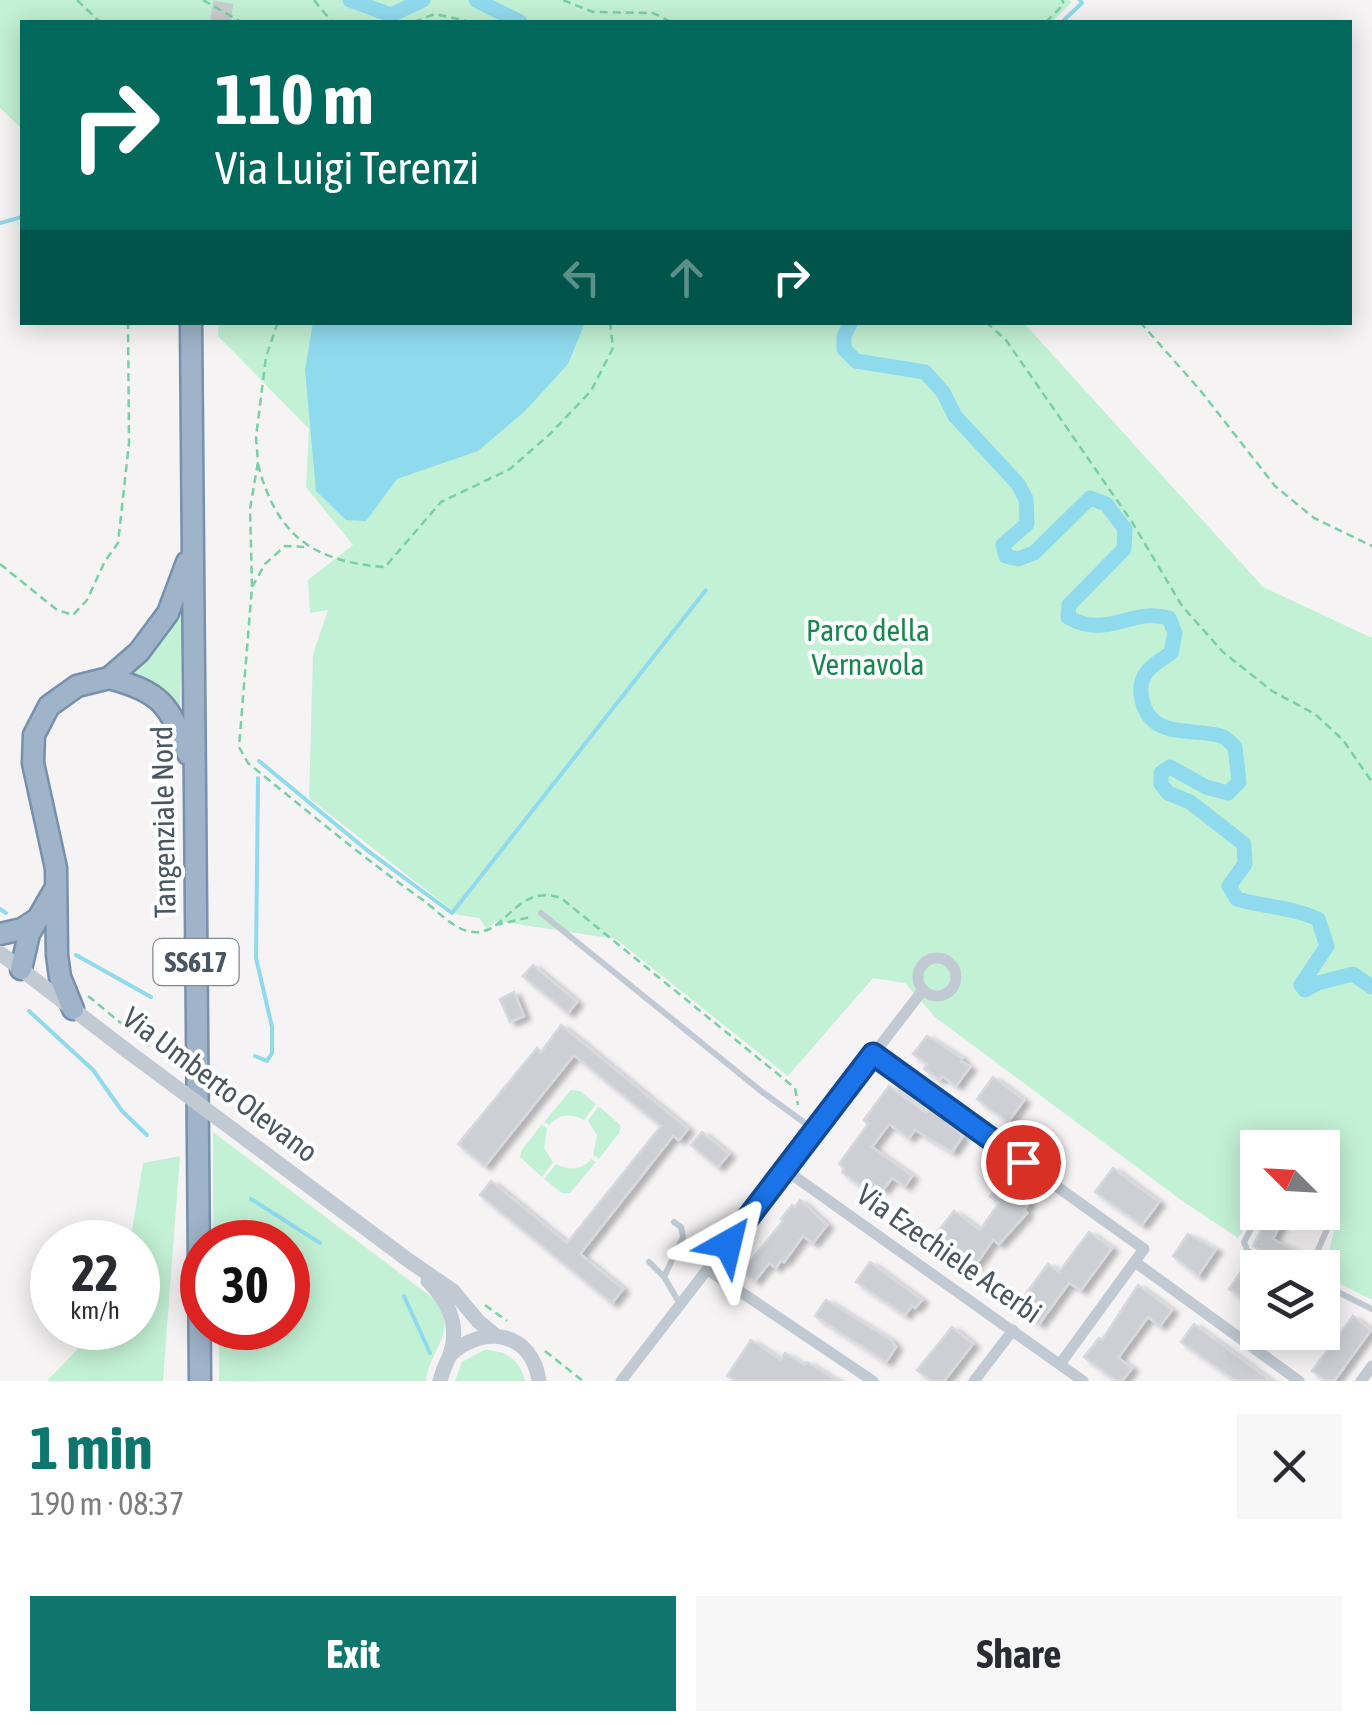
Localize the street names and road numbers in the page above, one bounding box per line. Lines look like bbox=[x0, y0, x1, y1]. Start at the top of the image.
street label: Tangenziale Nord bbox=[144, 726, 182, 918]
road number: SS617 bbox=[154, 939, 238, 985]
street label: Via Umberto Olevano bbox=[117, 1000, 325, 1169]
street label: Via Ezechiele Acerbi bbox=[851, 1177, 1048, 1329]

